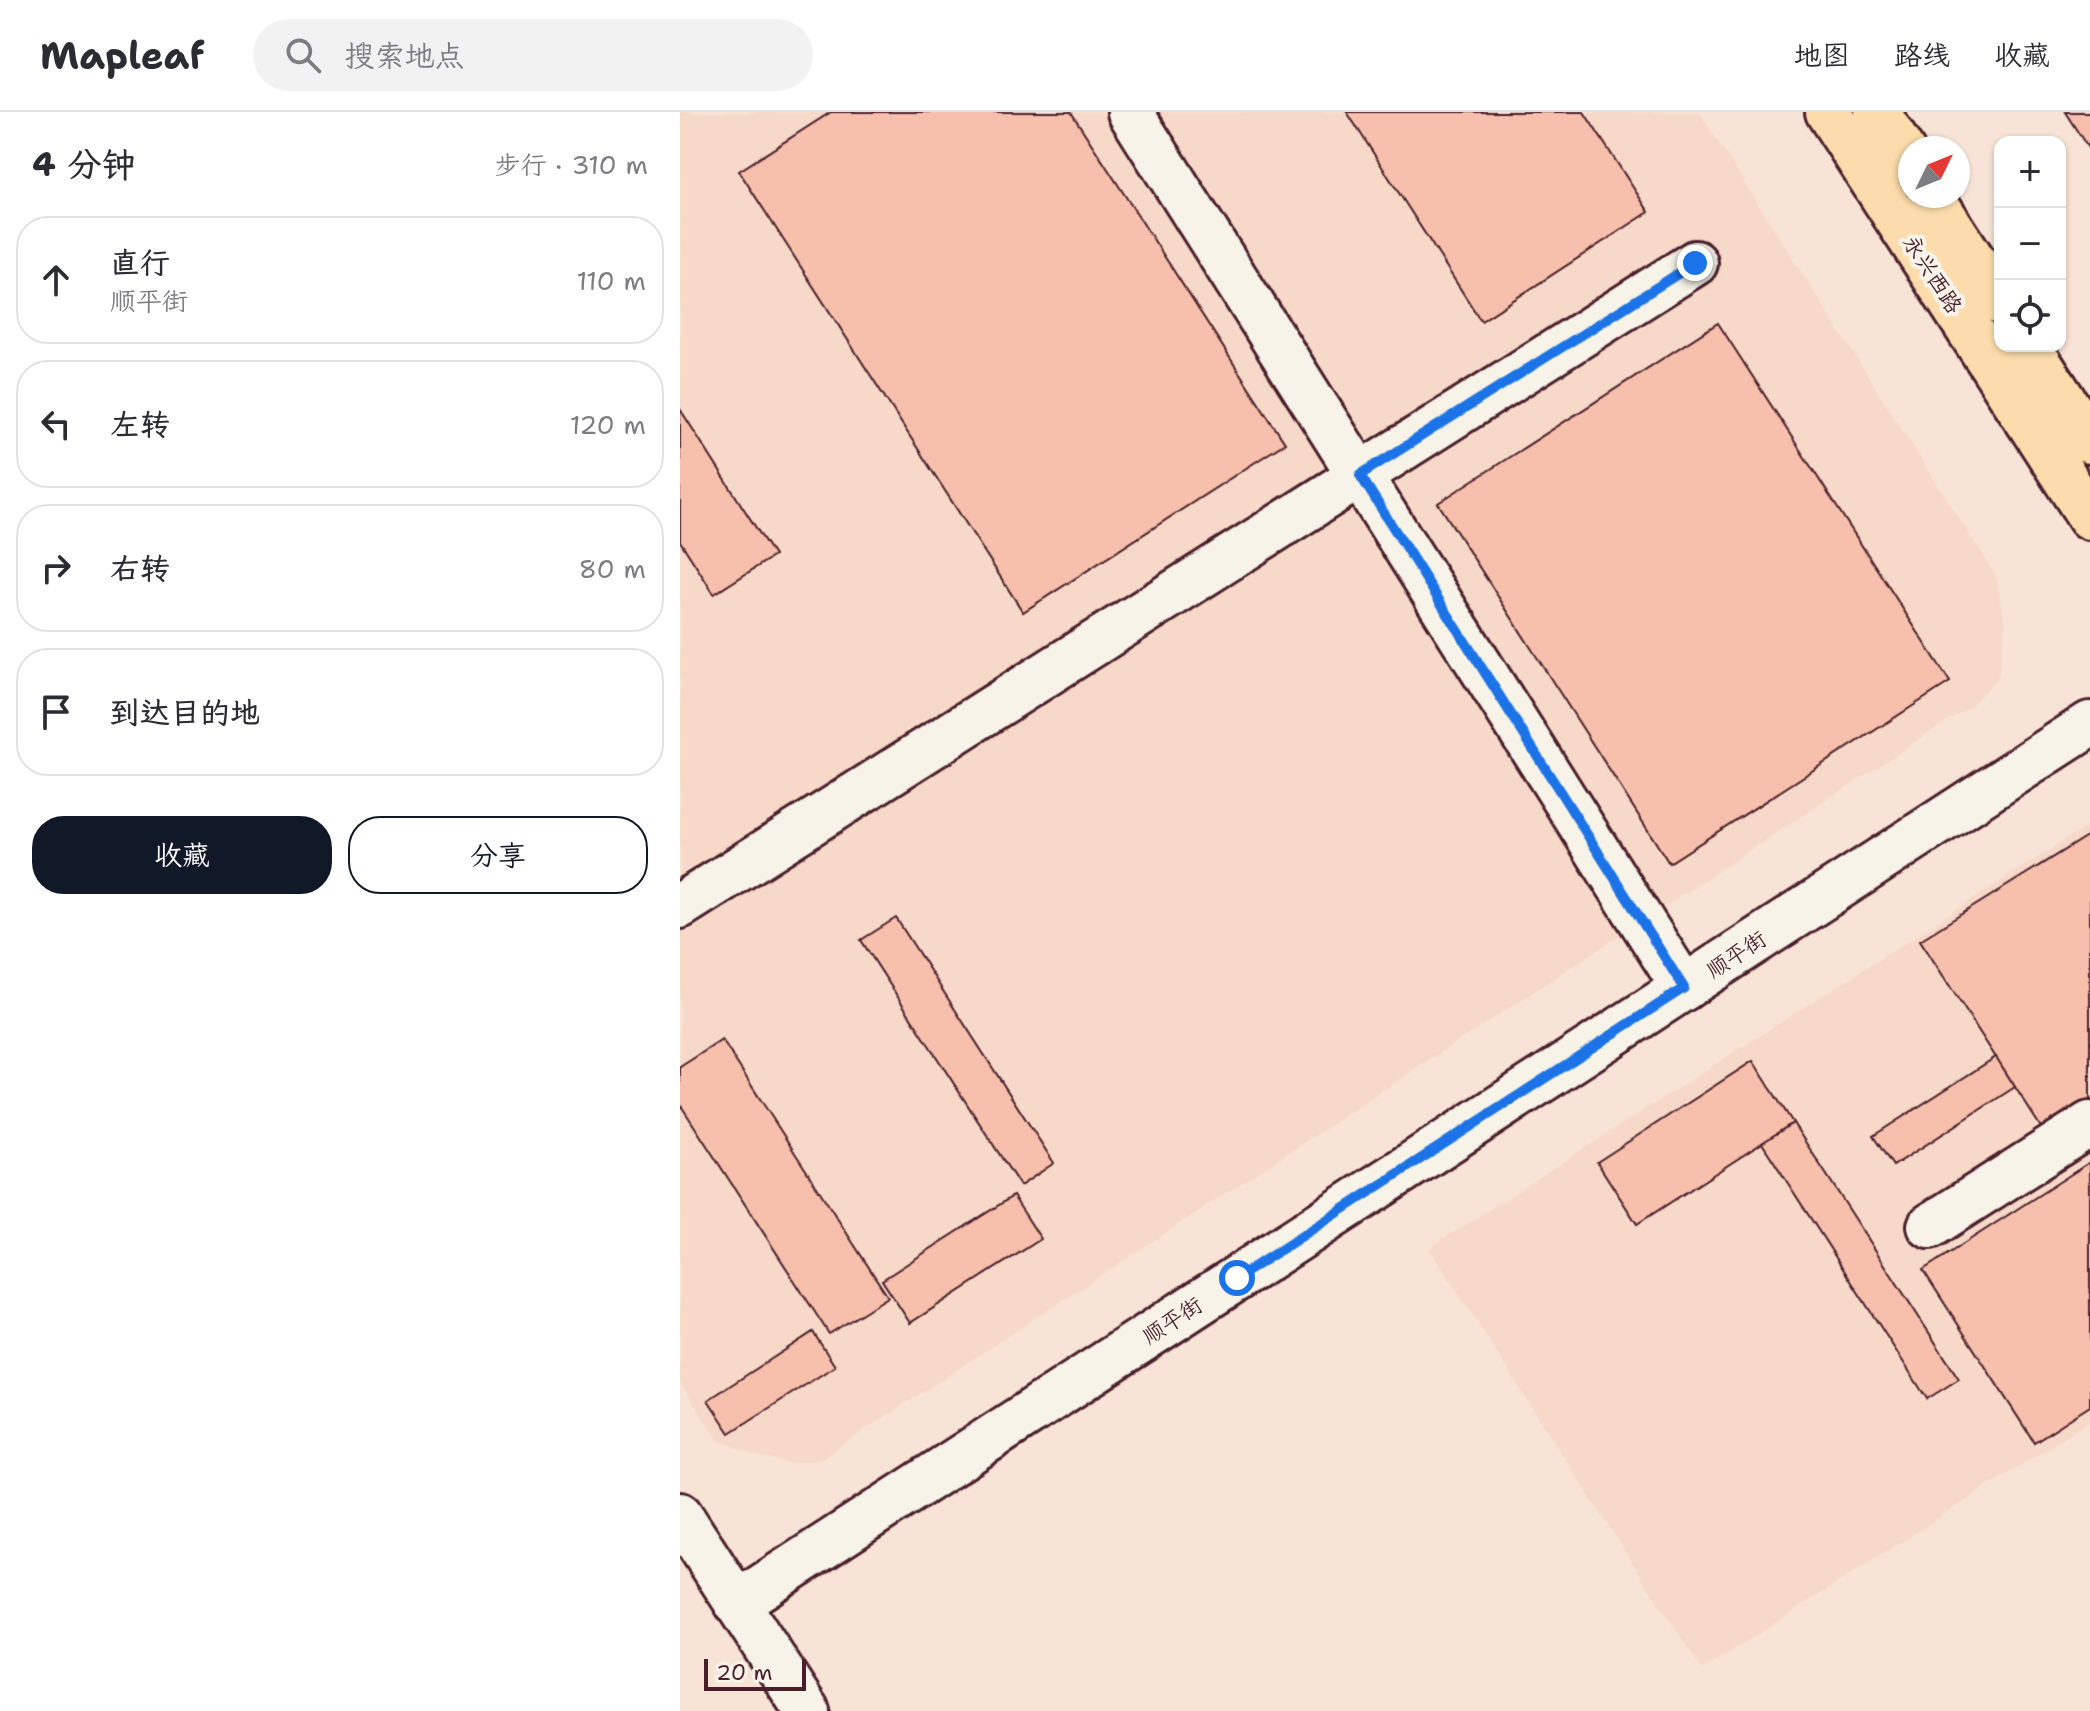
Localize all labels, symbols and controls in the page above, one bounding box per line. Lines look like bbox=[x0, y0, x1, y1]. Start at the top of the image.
search box bbox=[253, 19, 813, 91]
text: Mapleaf bbox=[40, 30, 205, 81]
icon: search bbox=[281, 33, 325, 77]
text: 搜索地点 bbox=[345, 35, 465, 76]
text: 地图 bbox=[1794, 36, 1850, 74]
text: 路线 bbox=[1894, 36, 1950, 74]
text: 收藏 bbox=[1994, 36, 2050, 74]
north arrow bbox=[1898, 136, 1970, 208]
map controls bbox=[1994, 136, 2066, 352]
button: + bbox=[1994, 136, 2066, 208]
text: 4 分钟 bbox=[32, 141, 136, 187]
text: 步行 · 310 m bbox=[495, 147, 648, 182]
button: − bbox=[1994, 208, 2066, 280]
street label: 永兴西路 bbox=[1896, 229, 1969, 319]
text: 直行 bbox=[110, 242, 170, 283]
route end bbox=[1677, 245, 1713, 281]
icon: ahead bbox=[34, 258, 78, 302]
text: 110 m bbox=[576, 263, 646, 298]
button: locate bbox=[1994, 280, 2066, 352]
text: 顺平街 bbox=[110, 283, 188, 318]
icon: left bbox=[34, 402, 78, 446]
text: 左转 bbox=[110, 404, 170, 445]
text: 120 m bbox=[570, 407, 646, 442]
icon: right bbox=[34, 546, 78, 590]
text: 右转 bbox=[110, 548, 170, 589]
text: 80 m bbox=[579, 551, 646, 586]
icon: arrive bbox=[34, 690, 78, 734]
text: 到达目的地 bbox=[110, 692, 260, 733]
button: 收藏 bbox=[32, 816, 332, 894]
button: 分享 bbox=[348, 816, 648, 894]
street label: 顺平街 bbox=[1701, 924, 1772, 985]
route start bbox=[1219, 1260, 1255, 1296]
street label: 顺平街 bbox=[1137, 1290, 1208, 1351]
scale bar bbox=[704, 1655, 806, 1691]
text: 20 m bbox=[716, 1658, 773, 1687]

